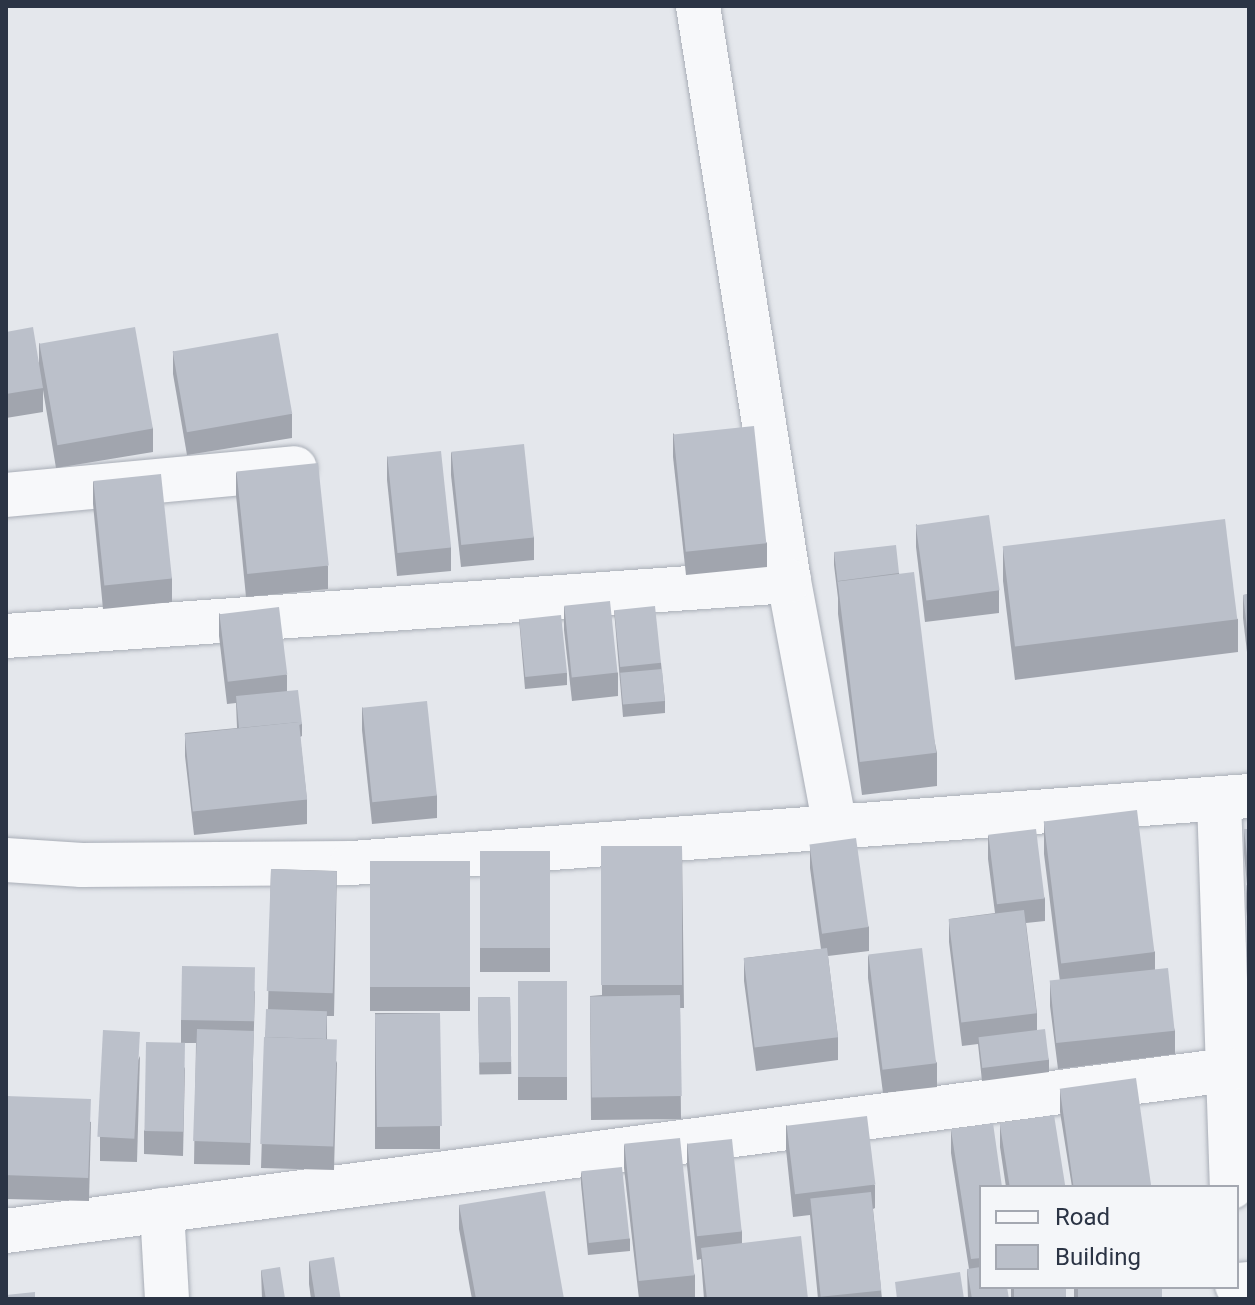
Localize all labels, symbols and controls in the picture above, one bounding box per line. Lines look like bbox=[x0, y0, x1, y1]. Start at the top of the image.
legend bbox=[979, 1185, 1239, 1289]
text: Road bbox=[1055, 1203, 1110, 1231]
text: Building bbox=[1055, 1243, 1141, 1271]

